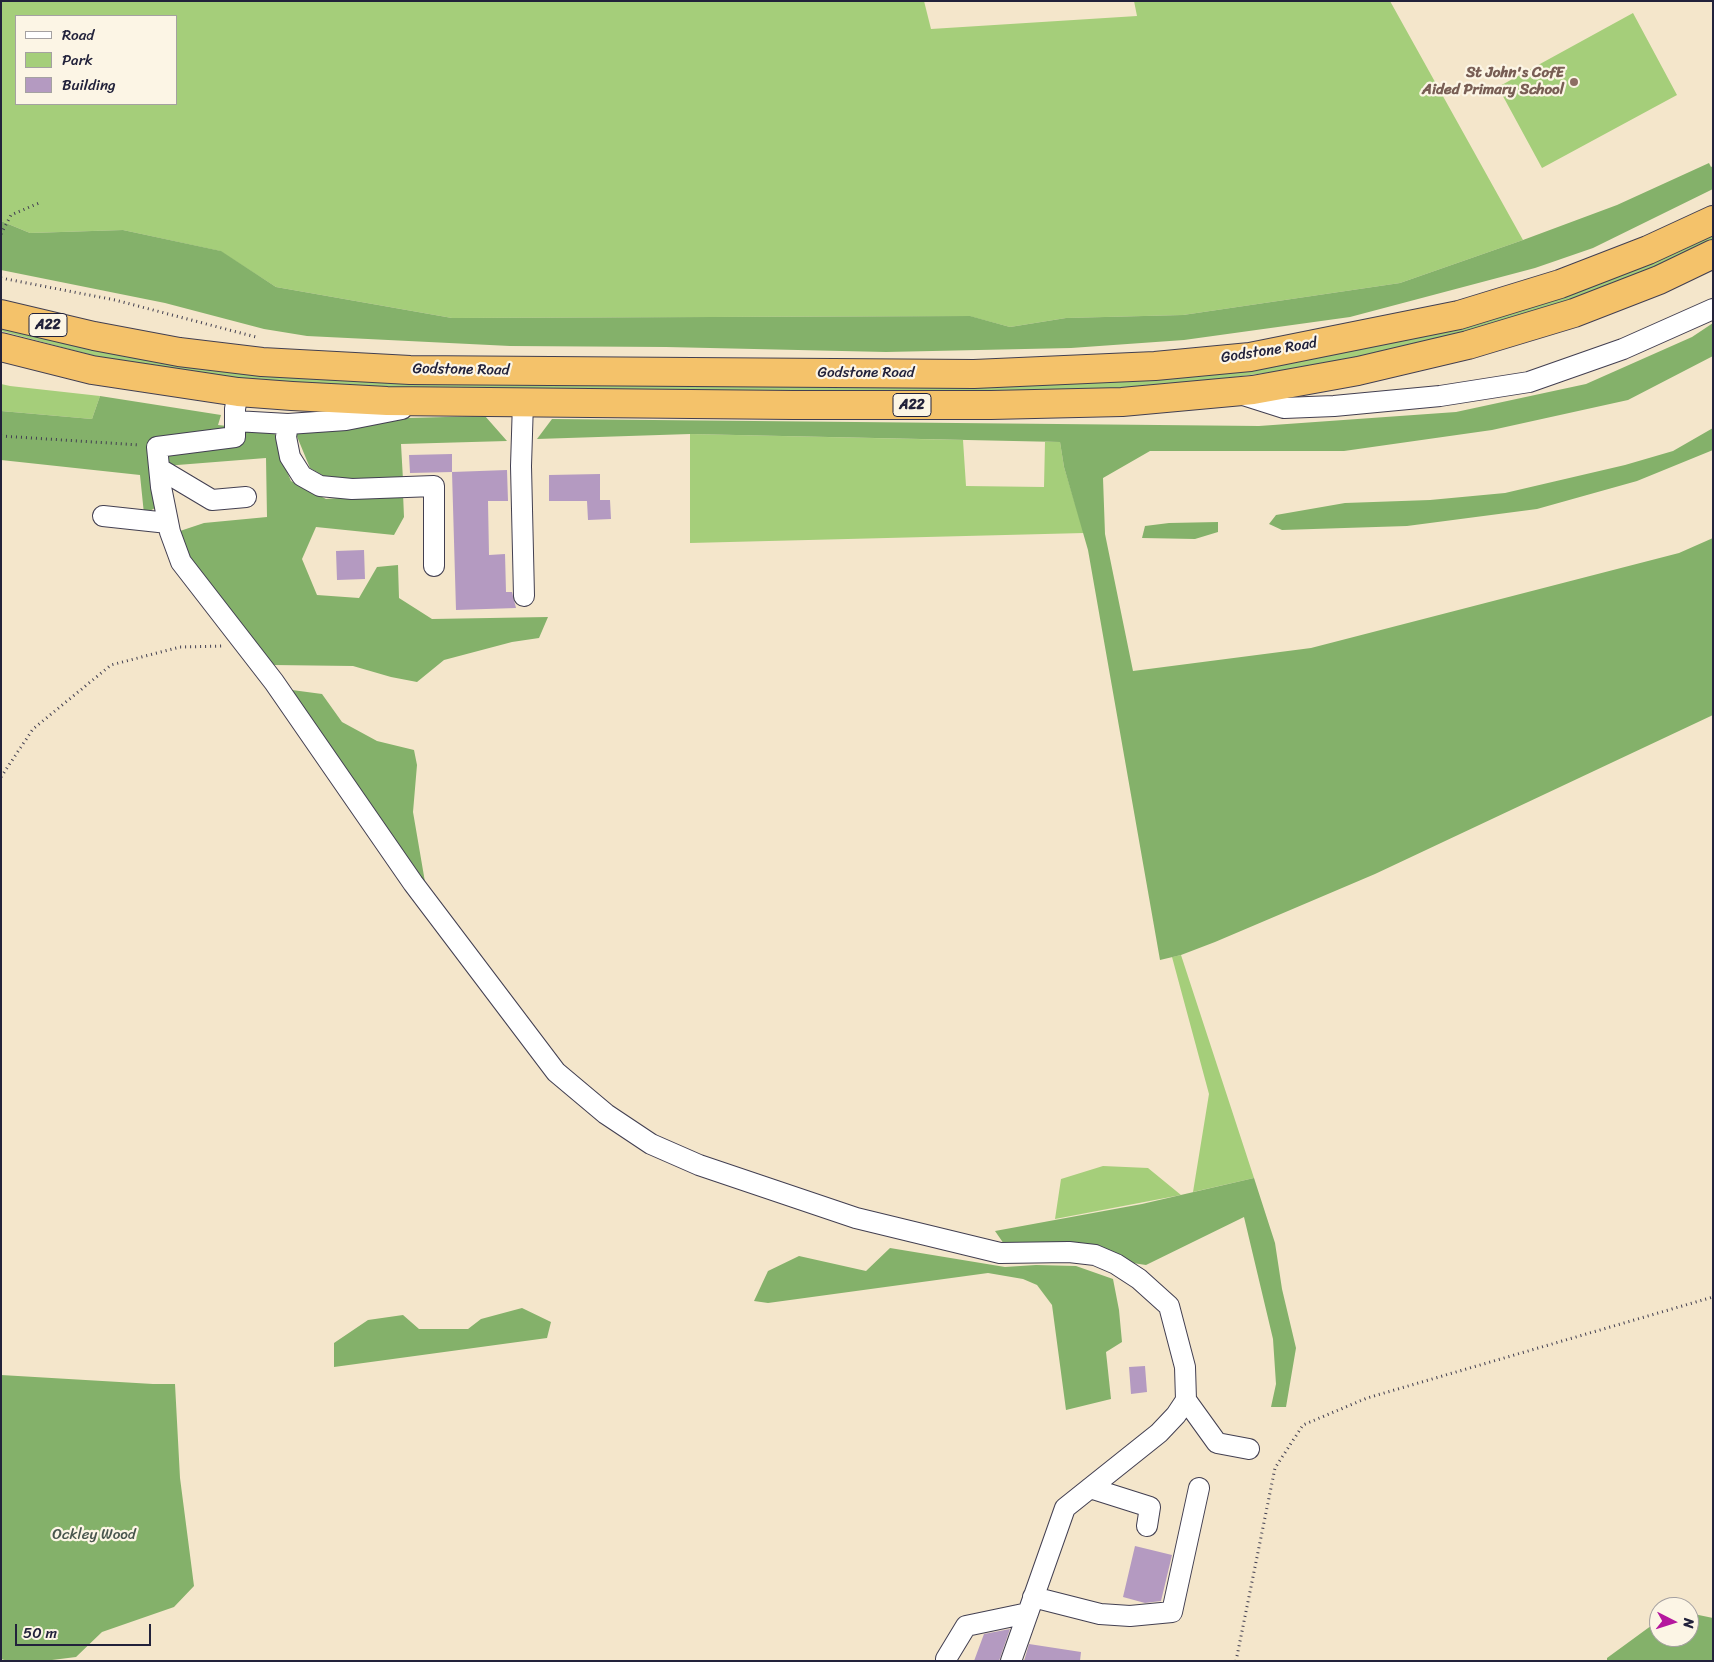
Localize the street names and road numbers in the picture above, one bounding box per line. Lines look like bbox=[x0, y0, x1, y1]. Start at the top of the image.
road number: A22 bbox=[29, 314, 67, 336]
street label: Godstone Road bbox=[1220, 335, 1318, 367]
street label: Godstone Road bbox=[412, 360, 510, 380]
street label: Godstone Road bbox=[818, 364, 914, 382]
road number: A22 bbox=[893, 394, 931, 416]

